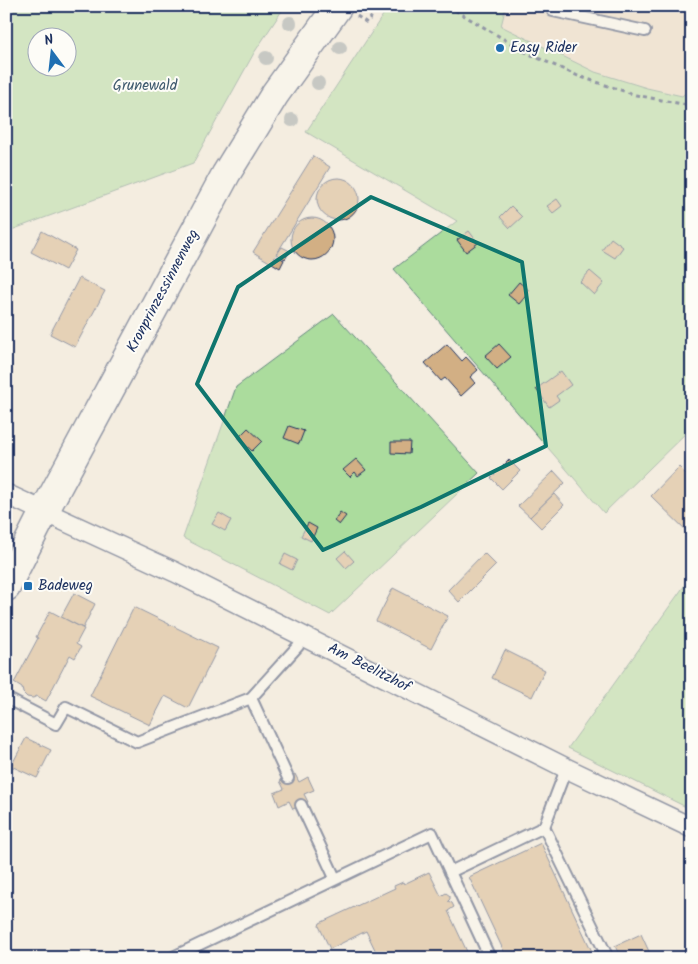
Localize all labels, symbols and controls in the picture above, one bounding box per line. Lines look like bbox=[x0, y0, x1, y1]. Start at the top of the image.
north arrow bbox=[28, 28, 78, 78]
text: N bbox=[42, 29, 56, 52]
place label: Easy Rider bbox=[510, 36, 578, 60]
marker: Easy Rider bbox=[494, 42, 506, 54]
park label: Grunewald bbox=[113, 74, 178, 98]
street label: Kronprinzessinnenweg bbox=[120, 225, 206, 357]
place label: Badeweg bbox=[38, 574, 93, 598]
marker: Badeweg bbox=[22, 580, 34, 592]
street label: Am Beelitzhof bbox=[323, 637, 416, 700]

